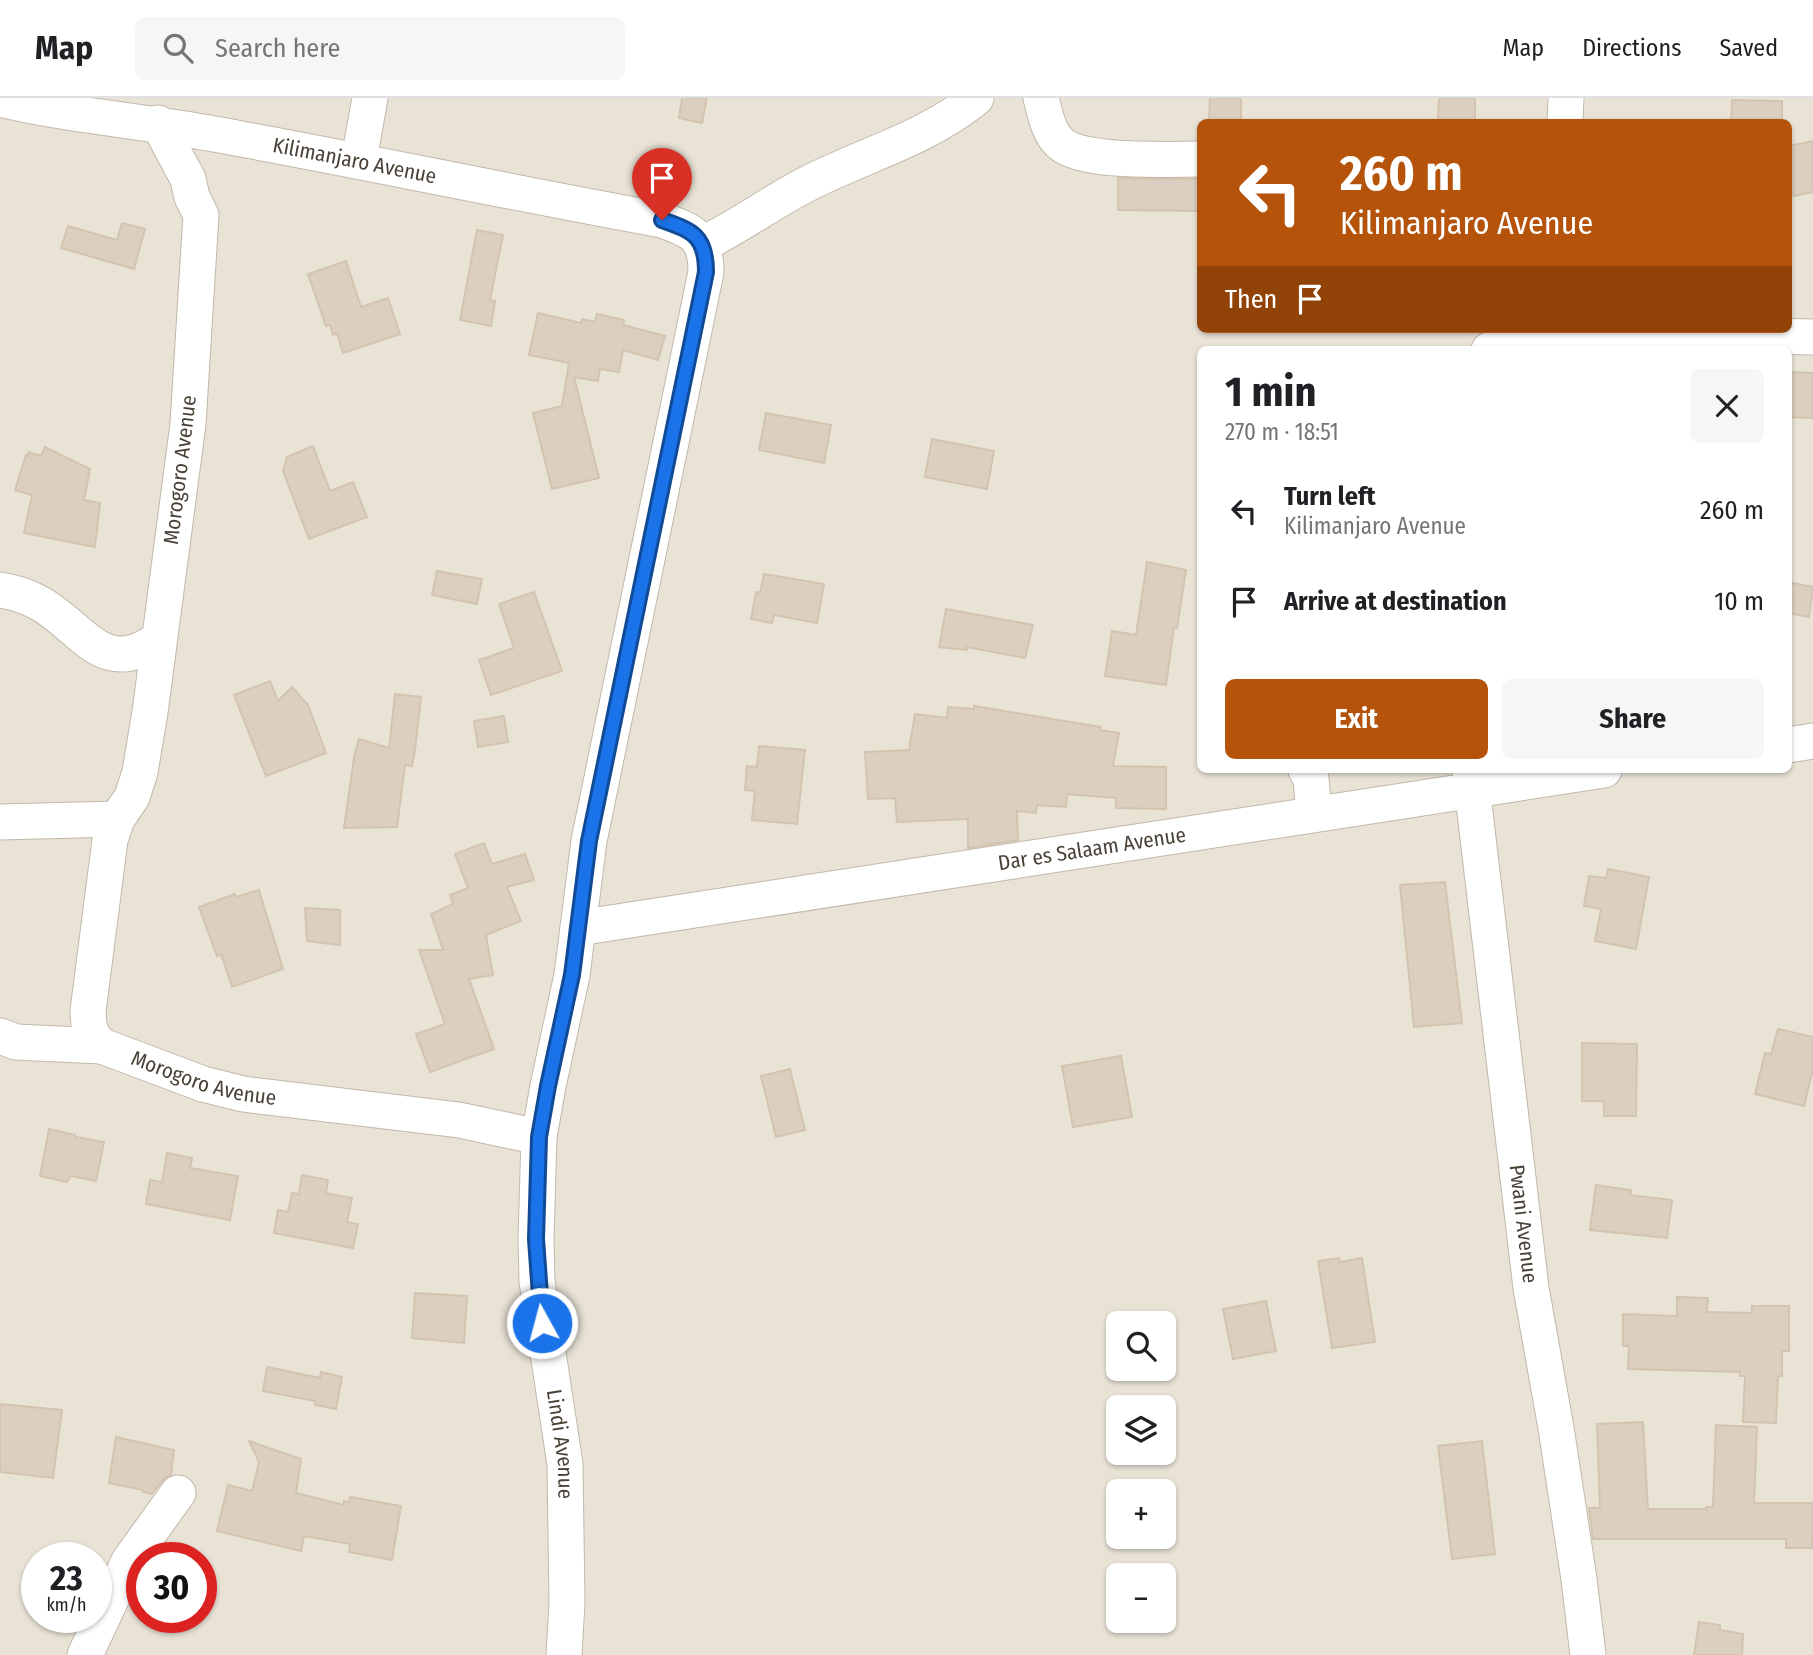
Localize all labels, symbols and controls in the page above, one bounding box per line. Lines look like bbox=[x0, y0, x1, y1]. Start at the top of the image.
search box bbox=[135, 17, 625, 80]
text: Map bbox=[35, 28, 93, 68]
icon: search bbox=[159, 29, 197, 67]
text: Search here bbox=[215, 33, 340, 64]
text: Map bbox=[1503, 34, 1544, 62]
text: Directions bbox=[1582, 34, 1681, 62]
text: Saved bbox=[1719, 34, 1778, 62]
street label: Kilimanjaro Avenue bbox=[271, 132, 439, 189]
text: 260 m bbox=[1340, 144, 1463, 203]
icon: left bbox=[1225, 147, 1316, 238]
pin bbox=[632, 148, 692, 220]
icon: arrive bbox=[643, 159, 681, 197]
text: Kilimanjaro Avenue bbox=[1340, 204, 1593, 242]
icon: arrive bbox=[1291, 280, 1329, 318]
text: Then bbox=[1225, 284, 1277, 315]
text: 1 min bbox=[1225, 367, 1316, 417]
button: close bbox=[1690, 369, 1764, 443]
street label: Morogoro Avenue bbox=[158, 394, 202, 546]
text: 270 m · 18:51 bbox=[1225, 418, 1339, 446]
text: Turn left bbox=[1284, 481, 1376, 512]
icon: left bbox=[1225, 492, 1263, 530]
text: 260 m bbox=[1700, 495, 1764, 526]
text: Kilimanjaro Avenue bbox=[1284, 512, 1466, 540]
icon: arrive bbox=[1225, 583, 1263, 621]
text: Arrive at destination bbox=[1284, 586, 1507, 617]
text: 10 m bbox=[1714, 586, 1764, 617]
button: Exit bbox=[1225, 679, 1488, 759]
button: Share bbox=[1502, 679, 1764, 759]
street label: Dar es Salaam Avenue bbox=[996, 822, 1188, 876]
street label: Morogoro Avenue bbox=[128, 1045, 278, 1111]
street label: Pwani Avenue bbox=[1504, 1163, 1543, 1285]
position arrow bbox=[505, 1286, 579, 1360]
map controls bbox=[1106, 1311, 1176, 1633]
button: search bbox=[1106, 1311, 1176, 1381]
street label: Lindi Avenue bbox=[541, 1388, 579, 1499]
button: layers bbox=[1106, 1395, 1176, 1465]
button: + bbox=[1106, 1479, 1176, 1549]
speed limit sign: 30 bbox=[126, 1542, 217, 1633]
text: 23 bbox=[50, 1557, 83, 1599]
button: − bbox=[1106, 1563, 1176, 1633]
text: km/h bbox=[46, 1594, 87, 1616]

